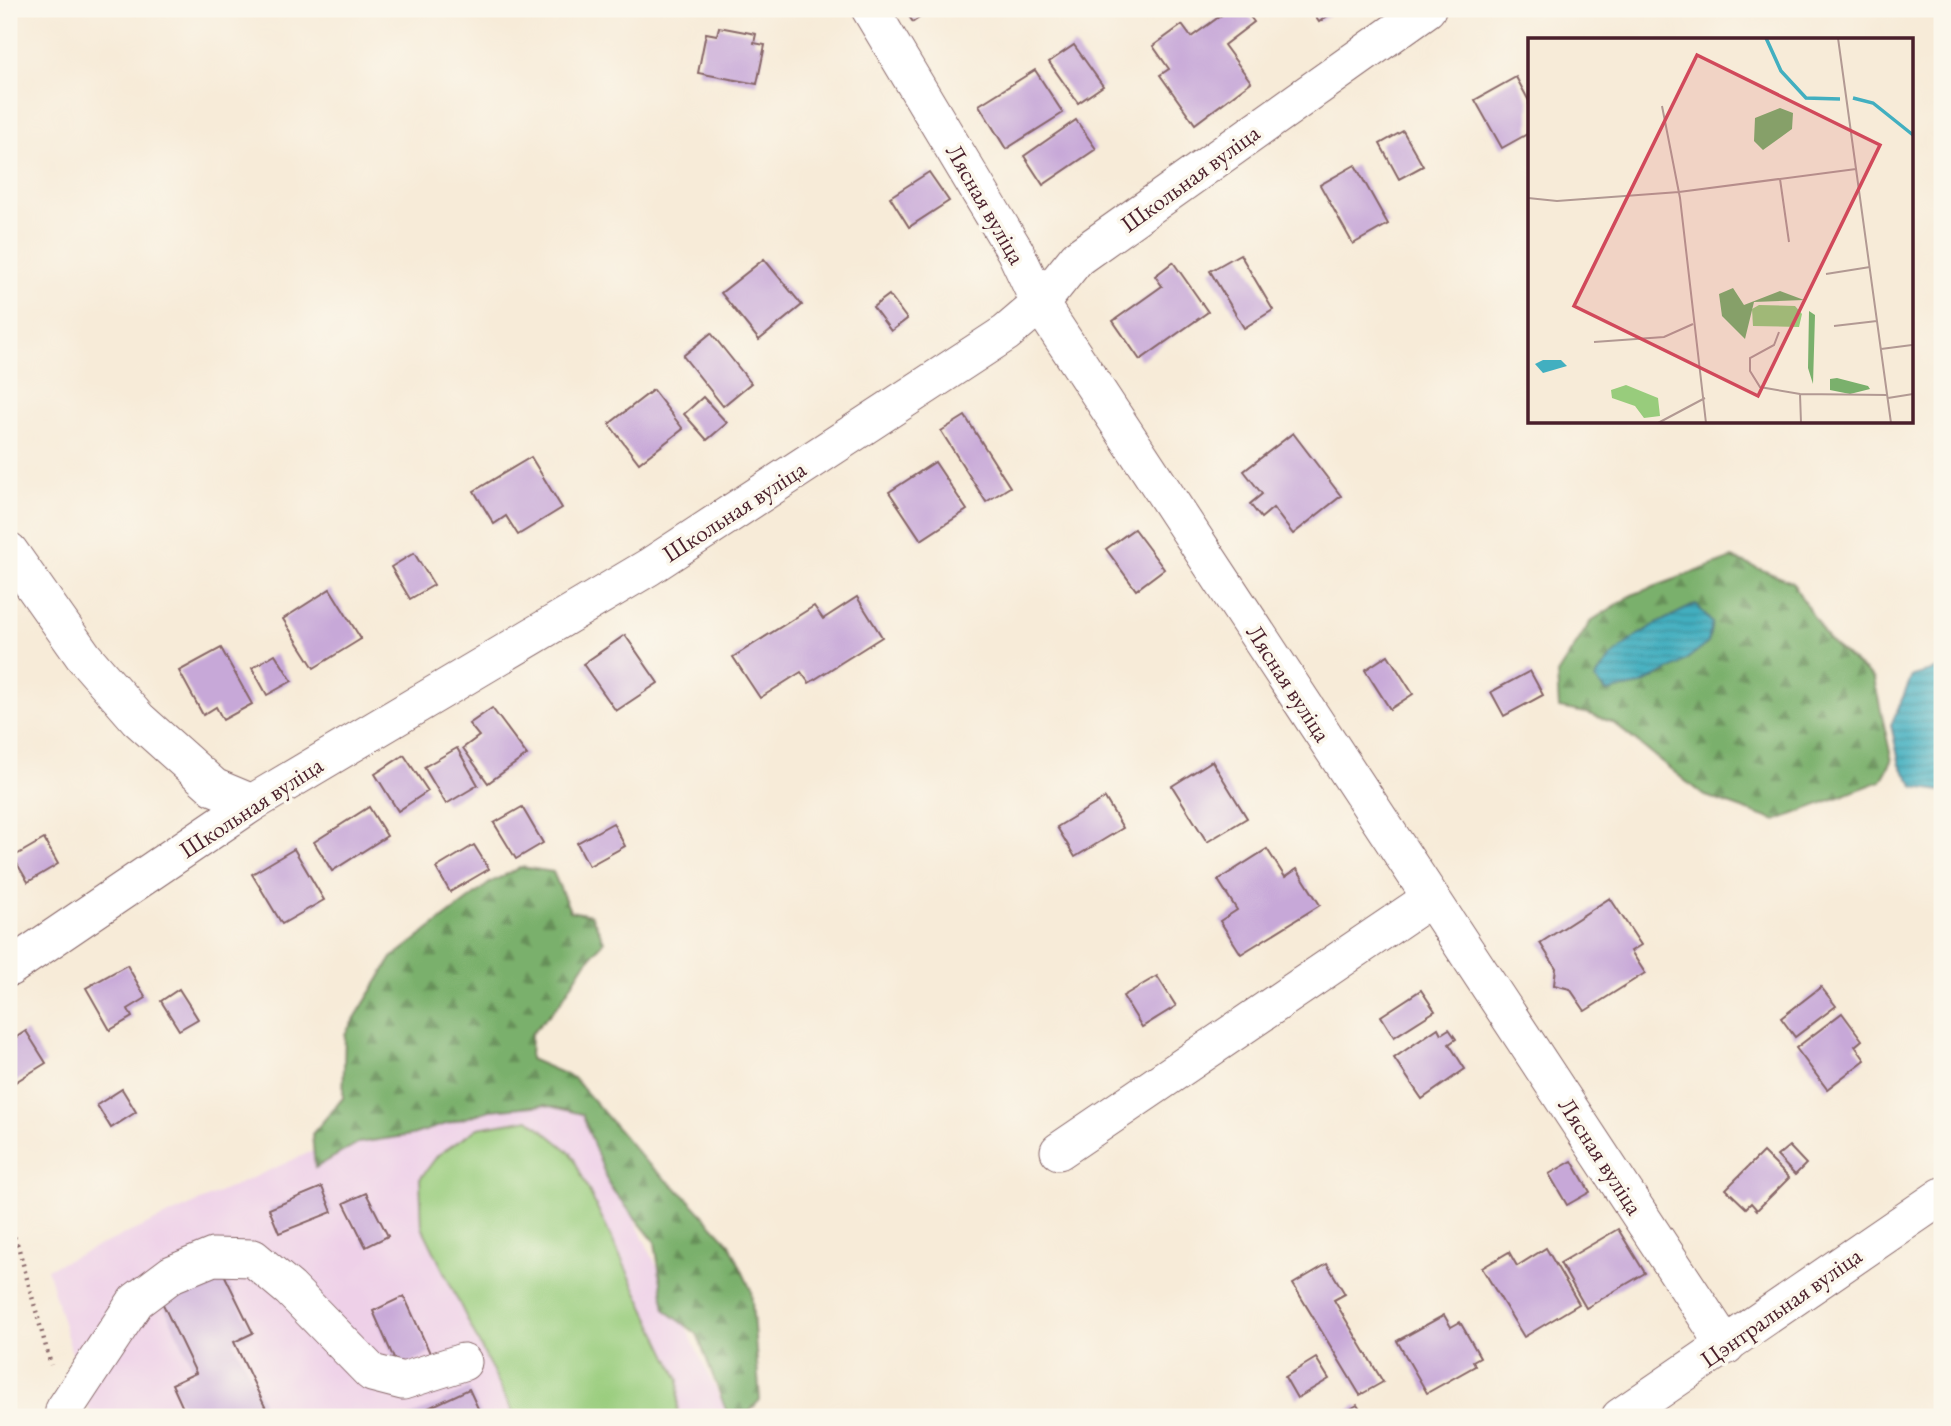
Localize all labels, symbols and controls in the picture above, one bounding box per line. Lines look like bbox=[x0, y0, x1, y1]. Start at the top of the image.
inset map bbox=[1528, 38, 1912, 424]
street label: Школьная вуліца bbox=[1114, 117, 1266, 239]
street label: Лясная вуліца bbox=[939, 138, 1033, 270]
street label: Школьная вуліца bbox=[657, 453, 812, 569]
street label: Лясная вуліца bbox=[1240, 618, 1339, 748]
street label: Школьная вуліца bbox=[174, 749, 329, 865]
street label: Лясная вуліца bbox=[1552, 1091, 1651, 1221]
street label: Цэнтральная вуліца bbox=[1694, 1240, 1868, 1374]

